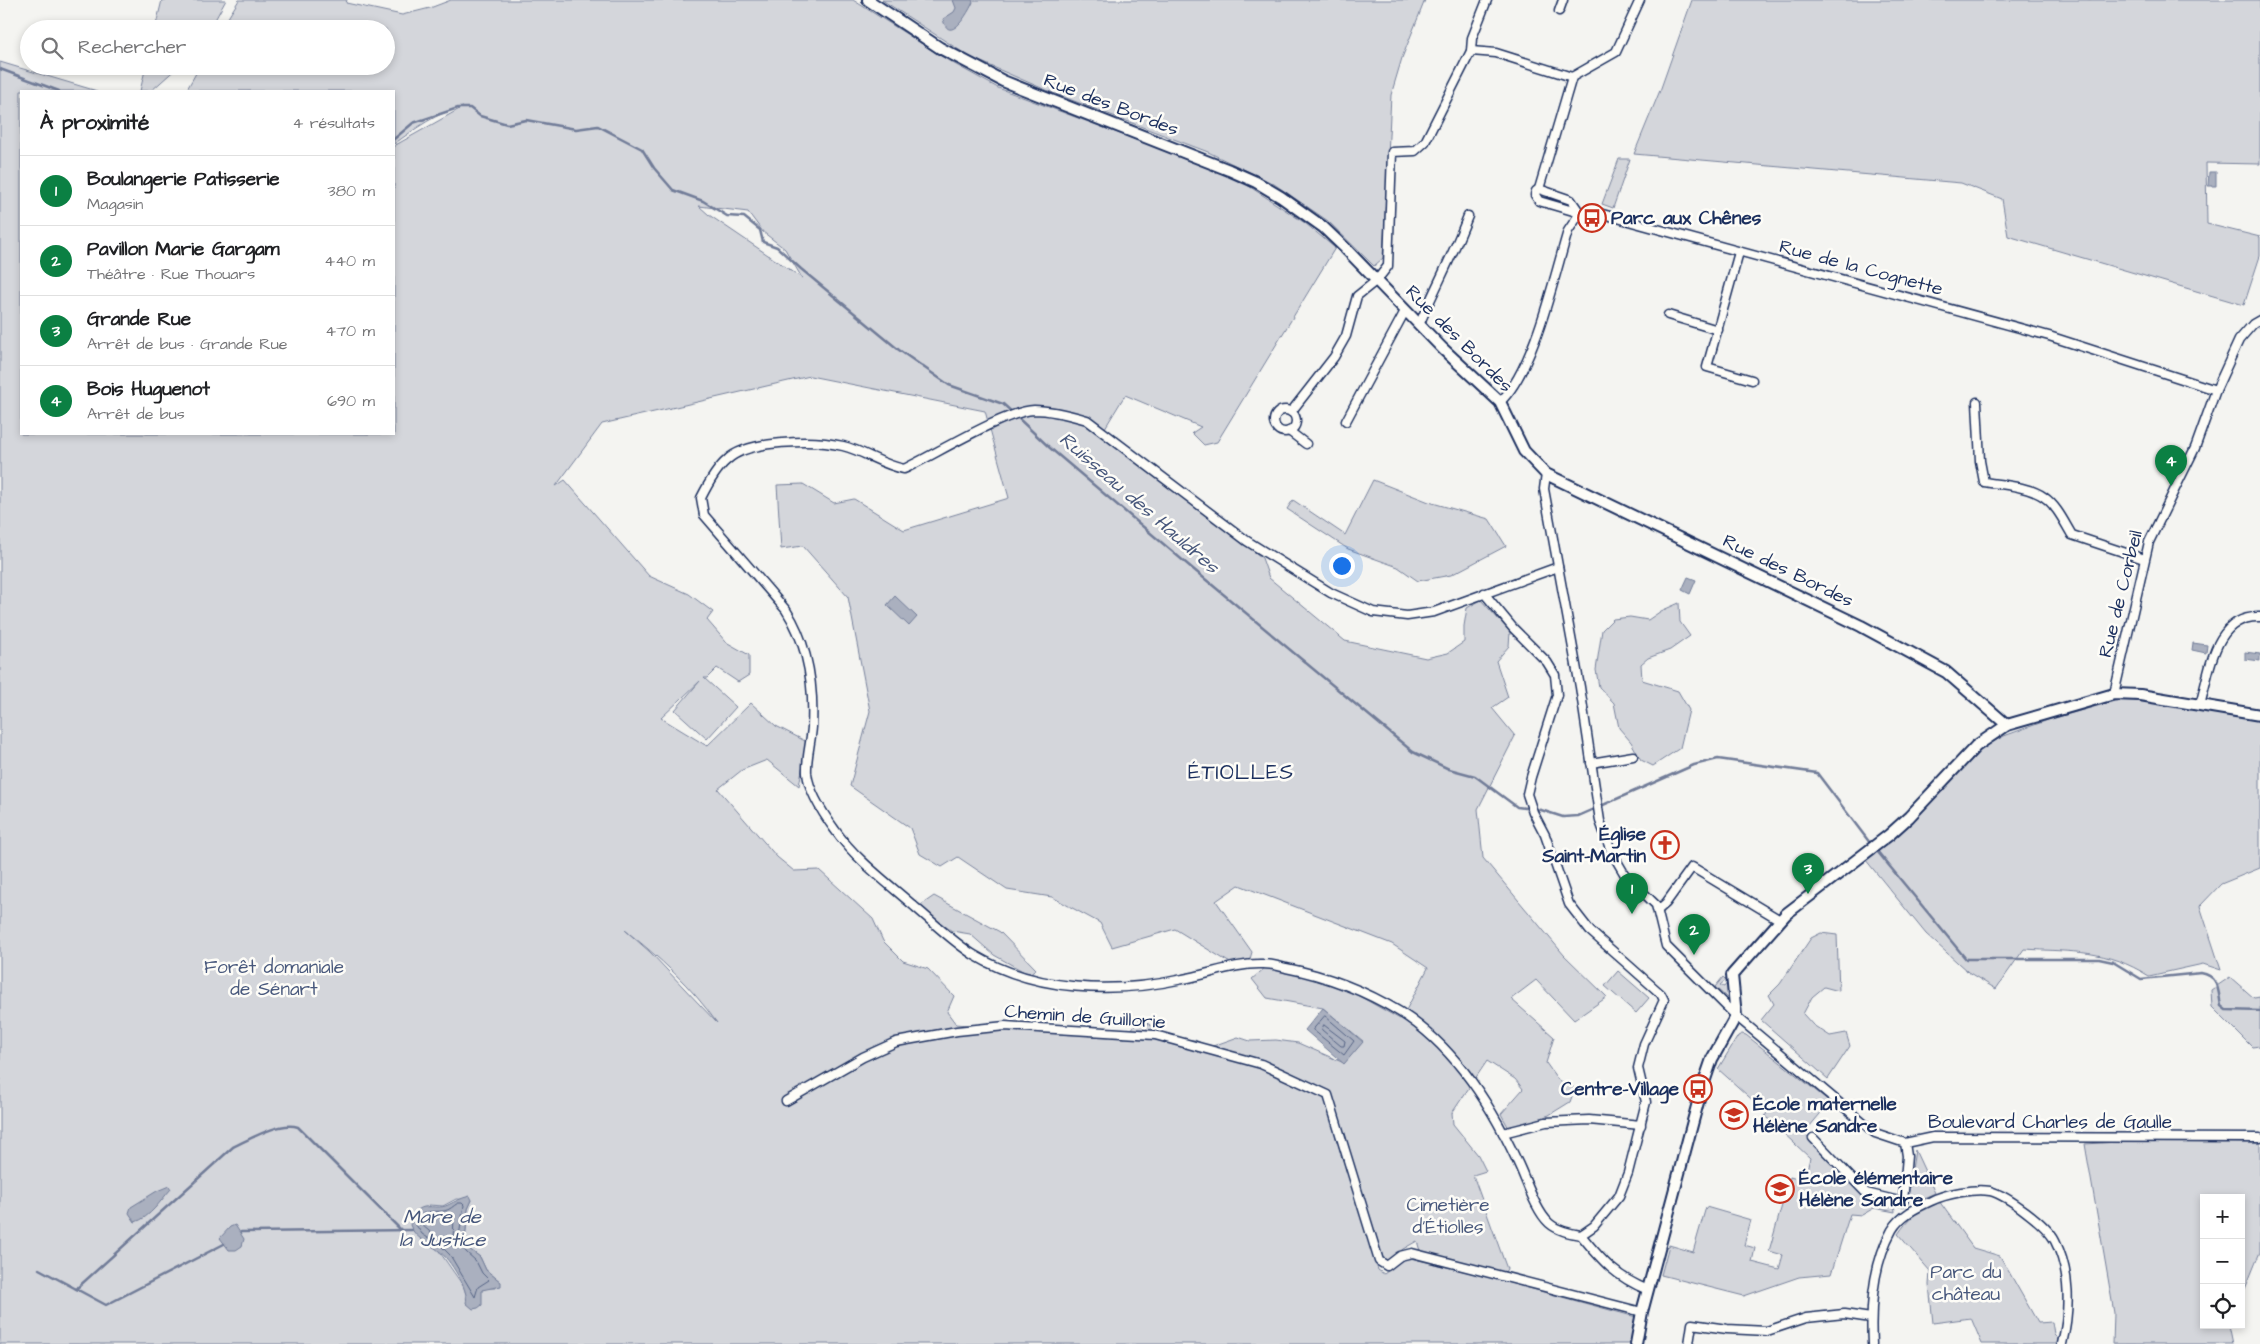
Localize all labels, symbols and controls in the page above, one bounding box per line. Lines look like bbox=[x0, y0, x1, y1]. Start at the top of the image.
search box bbox=[20, 20, 395, 75]
icon: search bbox=[38, 34, 66, 62]
text: Rechercher bbox=[78, 34, 186, 61]
street label: Rue des Bordes bbox=[1040, 67, 1182, 143]
text: À proximité bbox=[40, 108, 149, 137]
text: 4 résultats bbox=[292, 112, 375, 134]
text: Boulangerie Patisserie bbox=[87, 166, 280, 193]
text: 1 bbox=[55, 180, 57, 202]
text: 380 m bbox=[328, 180, 375, 202]
text: Magasin bbox=[87, 193, 143, 215]
bus stop icon: Parc aux Chênes bbox=[1577, 203, 1607, 233]
place label: Parc aux Chênes bbox=[1611, 205, 1762, 232]
street label: Rue de la Cognette bbox=[1776, 233, 1946, 304]
text: Pavillon Marie Gargam bbox=[87, 236, 279, 263]
text: 2 bbox=[51, 250, 61, 272]
text: 440 m bbox=[324, 250, 375, 272]
text: Théâtre · Rue Thouars bbox=[87, 263, 255, 285]
street label: Rue des Bordes bbox=[1399, 279, 1519, 399]
text: Grande Rue bbox=[87, 306, 191, 333]
text: 3 bbox=[52, 320, 60, 342]
text: 470 m bbox=[325, 320, 375, 342]
text: Arrêt de bus · Grande Rue bbox=[87, 333, 287, 355]
text: Bois Huguenot bbox=[87, 376, 210, 403]
text: 4 bbox=[51, 390, 61, 412]
text: 690 m bbox=[327, 390, 375, 412]
text: Arrêt de bus bbox=[87, 403, 185, 425]
water label: Ruisseau des Hauldres bbox=[1053, 426, 1226, 581]
pin: 4 bbox=[2155, 445, 2187, 486]
street label: Rue des Bordes bbox=[1718, 528, 1858, 614]
street label: Rue de Corbeil bbox=[2092, 528, 2150, 660]
your location bbox=[1329, 553, 1355, 579]
district label: ÉTIOLLES bbox=[1188, 758, 1294, 787]
place label: Église Saint-Martin bbox=[1541, 821, 1647, 870]
church icon: Église Saint-Martin bbox=[1650, 830, 1680, 860]
pin: 3 bbox=[1792, 853, 1824, 894]
pin: 1 bbox=[1616, 873, 1648, 914]
pin: 2 bbox=[1678, 914, 1710, 955]
park label: Forêt domaniale de Sénart bbox=[204, 954, 344, 1003]
street label: Chemin de Guillorie bbox=[1003, 998, 1167, 1036]
bus stop icon: Centre-Village bbox=[1683, 1074, 1713, 1104]
place label: Centre-Village bbox=[1561, 1076, 1680, 1104]
place label: École maternelle Hélène Sandre bbox=[1753, 1091, 1897, 1140]
school or university icon: École maternelle Hélène Sandre bbox=[1719, 1100, 1749, 1130]
street label: Boulevard Charles de Gaulle bbox=[1928, 1109, 2172, 1136]
place label: École élémentaire Hélène Sandre bbox=[1799, 1165, 1954, 1214]
school or university icon: École élémentaire Hélène Sandre bbox=[1765, 1174, 1795, 1204]
park label: Cimetière d'Étiolles bbox=[1407, 1192, 1490, 1241]
map controls bbox=[2200, 1194, 2245, 1329]
button: + bbox=[2200, 1194, 2245, 1239]
water label: Mare de la Justice bbox=[399, 1203, 487, 1254]
button: − bbox=[2200, 1239, 2245, 1284]
park label: Parc du château bbox=[1930, 1259, 2002, 1308]
button: locate bbox=[2200, 1284, 2245, 1329]

